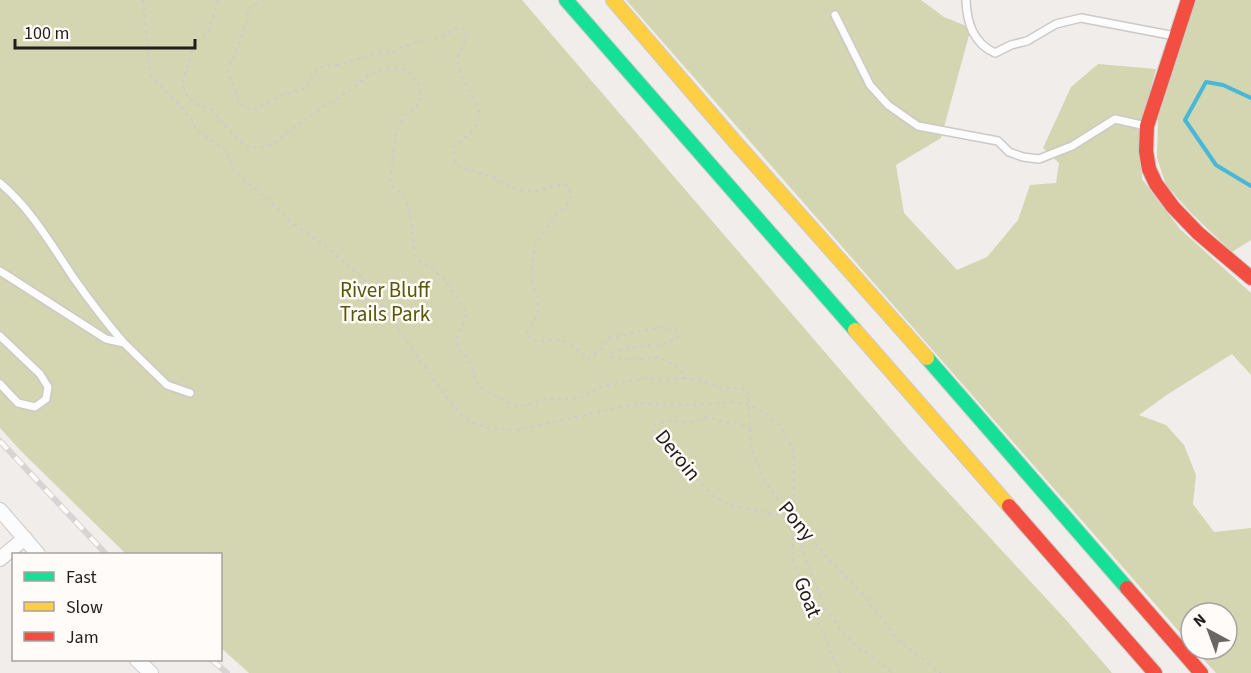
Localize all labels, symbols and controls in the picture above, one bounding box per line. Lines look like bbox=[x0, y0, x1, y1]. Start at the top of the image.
scale bar bbox=[15, 12, 195, 50]
text: 100 m bbox=[24, 21, 69, 46]
park label: River Bluff Trails Park bbox=[340, 275, 431, 329]
street label: Deroin bbox=[648, 423, 708, 487]
street label: Pony bbox=[771, 494, 823, 548]
legend bbox=[12, 553, 222, 661]
text: Fast bbox=[66, 565, 97, 590]
street label: Goat bbox=[786, 572, 830, 622]
text: Slow bbox=[66, 595, 103, 620]
north arrow bbox=[1179, 601, 1239, 661]
text: N bbox=[1189, 609, 1211, 632]
text: Jam bbox=[66, 625, 99, 650]

